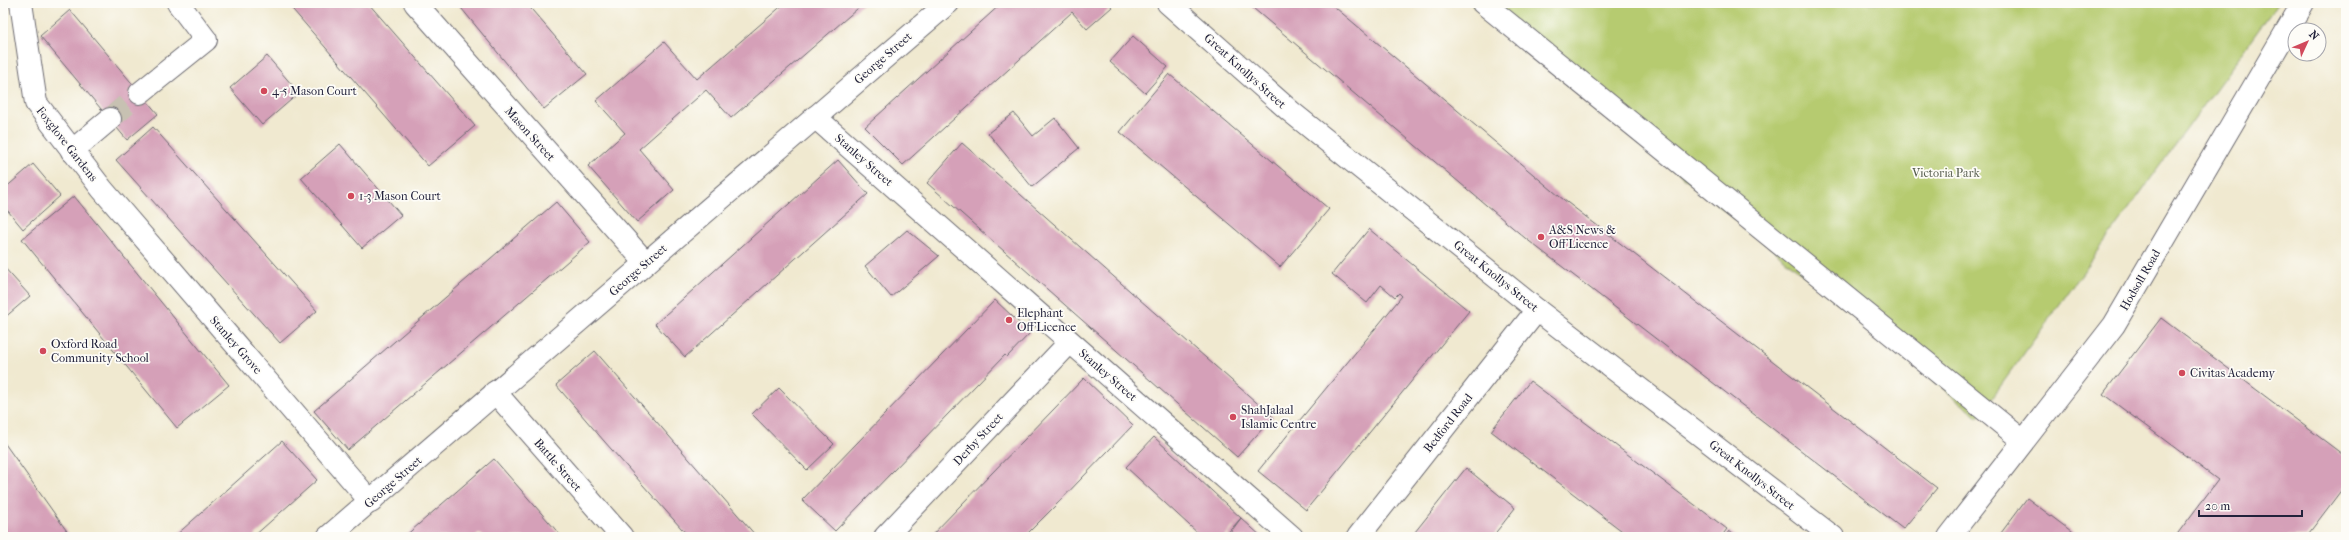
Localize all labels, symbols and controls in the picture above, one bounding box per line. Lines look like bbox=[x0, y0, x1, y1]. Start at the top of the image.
north arrow bbox=[2287, 22, 2327, 62]
text: N bbox=[2306, 28, 2322, 43]
street label: George Street bbox=[851, 29, 915, 87]
street label: Great Knollys Street bbox=[1201, 31, 1289, 112]
place label: 4-5 Mason Court bbox=[272, 84, 357, 98]
marker: 4-5 Mason Court bbox=[259, 86, 269, 96]
street label: Foxglove Gardens bbox=[33, 104, 101, 185]
street label: Mason Street bbox=[502, 104, 558, 165]
street label: Stanley Street bbox=[832, 131, 897, 190]
park label: Victoria Park bbox=[1911, 166, 1981, 180]
place label: 1-3 Mason Court bbox=[359, 189, 441, 203]
marker: 1-3 Mason Court bbox=[346, 191, 356, 201]
place label: A&S News & Off Licence bbox=[1548, 223, 1616, 251]
marker: A&S News & Off Licence bbox=[1536, 232, 1546, 242]
street label: Great Knollys Street bbox=[1451, 238, 1542, 315]
street label: George Street bbox=[606, 241, 670, 299]
street label: Hodsoll Road bbox=[2117, 247, 2163, 313]
place label: Elephant Off Licence bbox=[1017, 306, 1076, 334]
street label: Stanley Grove bbox=[207, 313, 265, 377]
marker: Elephant Off Licence bbox=[1004, 315, 1014, 325]
place label: Oxford Road Community School bbox=[51, 337, 150, 365]
marker: Oxford Road Community School bbox=[38, 346, 48, 356]
street label: Stanley Street bbox=[1076, 346, 1141, 405]
place label: Civitas Academy bbox=[2190, 366, 2275, 380]
marker: Civitas Academy bbox=[2177, 368, 2187, 378]
street label: Bedford Road bbox=[1421, 390, 1476, 455]
place label: ShahJalaal Islamic Centre bbox=[1241, 403, 1316, 431]
street label: Derby Street bbox=[950, 409, 1006, 468]
marker: ShahJalaal Islamic Centre bbox=[1228, 412, 1238, 422]
street label: Battle Street bbox=[531, 436, 585, 495]
street label: Great Knollys Street bbox=[1706, 437, 1798, 513]
street label: George Street bbox=[361, 453, 425, 511]
scale bar bbox=[2199, 492, 2302, 518]
text: 20 m bbox=[2205, 499, 2230, 513]

